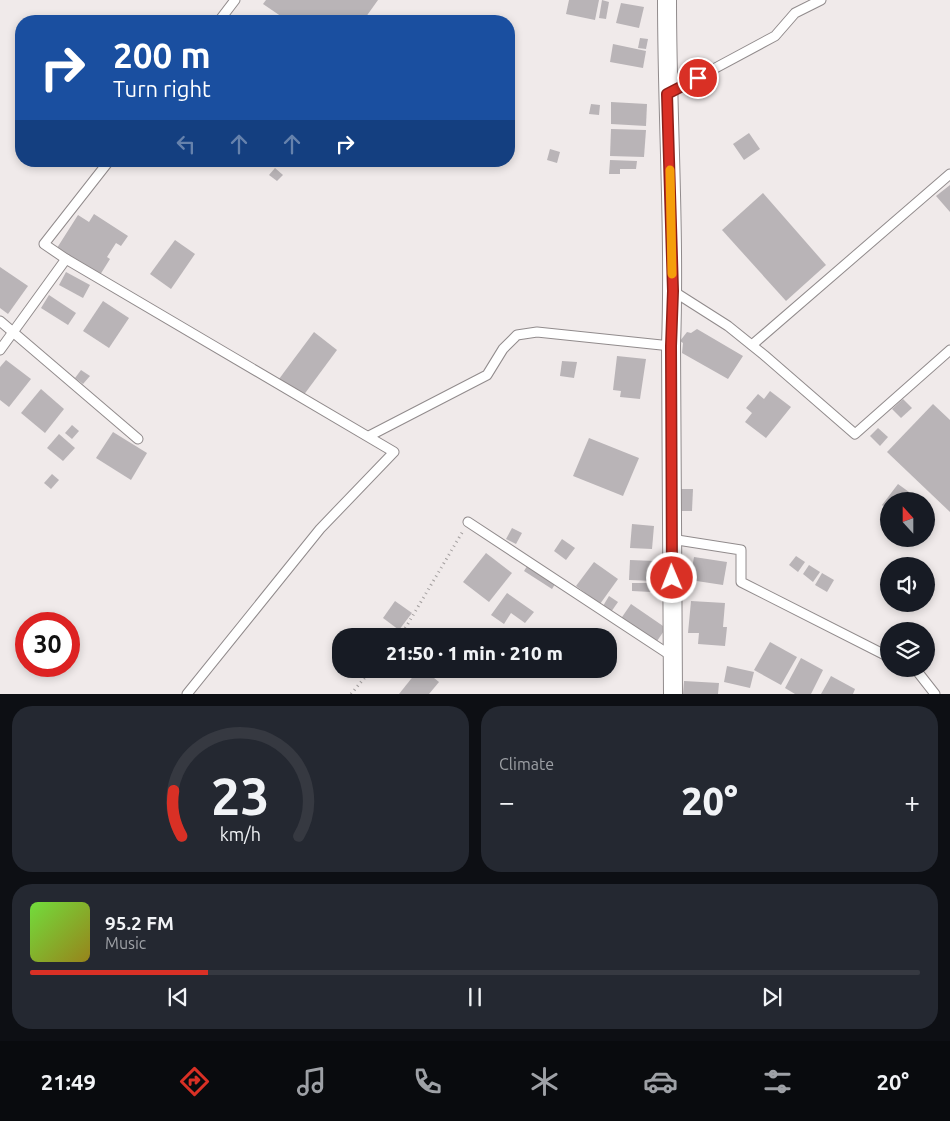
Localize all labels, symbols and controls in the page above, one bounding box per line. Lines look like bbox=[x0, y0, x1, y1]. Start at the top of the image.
icon: right bbox=[30, 35, 95, 100]
text: 200 m bbox=[113, 35, 211, 75]
pin bbox=[677, 57, 719, 99]
icon: arrive bbox=[684, 64, 712, 92]
text: Turn right bbox=[113, 76, 211, 101]
icon: left bbox=[172, 130, 200, 158]
icon: ahead bbox=[225, 130, 253, 158]
icon: ahead bbox=[278, 130, 306, 158]
icon: right bbox=[331, 130, 359, 158]
north arrow bbox=[880, 492, 935, 548]
map controls bbox=[880, 492, 935, 677]
position arrow bbox=[645, 551, 697, 603]
button: sound bbox=[880, 557, 935, 612]
speed limit sign: 30 bbox=[15, 612, 80, 677]
button: layers bbox=[880, 622, 935, 677]
text: 21:50 · 1 min · 210 m bbox=[386, 642, 563, 664]
text: Climate bbox=[499, 755, 554, 773]
text: 23 bbox=[211, 767, 270, 825]
text: 20° bbox=[681, 780, 738, 822]
text: − bbox=[499, 786, 515, 817]
text: + bbox=[904, 786, 920, 817]
text: km/h bbox=[220, 824, 261, 844]
text: 95.2 FM bbox=[105, 912, 174, 934]
text: Music bbox=[105, 934, 146, 952]
icon: previous bbox=[164, 983, 192, 1011]
icon: pause bbox=[461, 983, 489, 1011]
icon: next bbox=[758, 983, 786, 1011]
icon: directions bbox=[177, 1064, 212, 1099]
icon: music bbox=[294, 1064, 329, 1099]
icon: phone bbox=[410, 1064, 445, 1099]
icon: climate bbox=[527, 1064, 562, 1099]
icon: car bbox=[643, 1064, 678, 1099]
icon: filters bbox=[760, 1064, 795, 1099]
text: 21:49 bbox=[41, 1069, 96, 1094]
text: 20° bbox=[877, 1069, 909, 1094]

